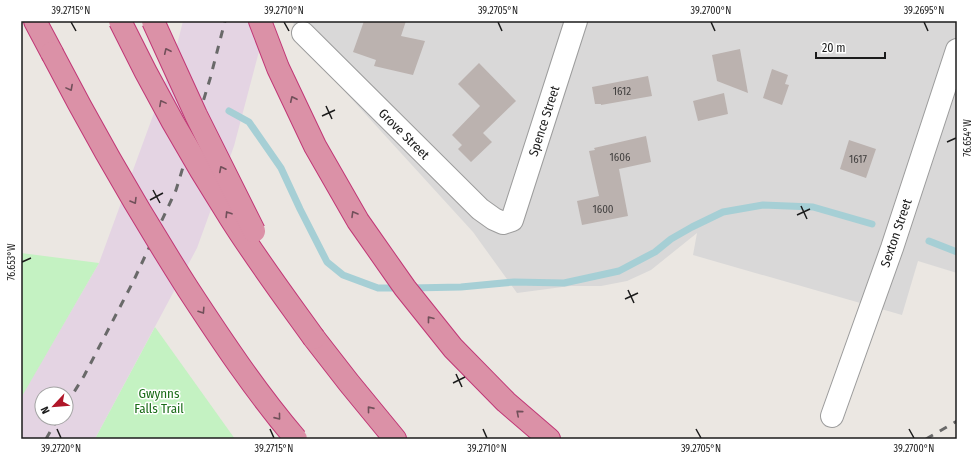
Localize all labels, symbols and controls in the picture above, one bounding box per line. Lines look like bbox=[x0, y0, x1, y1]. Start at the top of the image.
text: 39.2715°N bbox=[52, 5, 90, 17]
text: 39.2710°N bbox=[264, 5, 304, 17]
text: 39.2705°N bbox=[478, 5, 518, 17]
text: 39.2700°N bbox=[691, 5, 731, 17]
text: 39.2695°N bbox=[904, 5, 944, 17]
scale bar bbox=[816, 34, 885, 60]
text: 20 m bbox=[822, 41, 846, 55]
one-way arrow bbox=[164, 48, 172, 56]
one-way arrow bbox=[65, 83, 73, 91]
street label: Spence Street bbox=[526, 83, 563, 158]
house number: 1612 bbox=[613, 85, 631, 98]
one-way arrow bbox=[290, 96, 298, 103]
one-way arrow bbox=[159, 99, 166, 107]
street label: Grove Street bbox=[376, 106, 433, 163]
text: 76.654°W bbox=[962, 119, 974, 157]
house number: 1606 bbox=[610, 151, 631, 164]
house number: 1617 bbox=[849, 153, 868, 166]
one-way arrow bbox=[219, 165, 227, 173]
street label: Sexton Street bbox=[877, 196, 915, 269]
one-way arrow bbox=[129, 197, 136, 204]
house number: 1600 bbox=[592, 203, 614, 216]
one-way arrow bbox=[225, 211, 233, 218]
one-way arrow bbox=[352, 211, 359, 218]
text: 76.653°W bbox=[6, 243, 18, 280]
one-way arrow bbox=[198, 307, 205, 314]
one-way arrow bbox=[428, 316, 435, 323]
north arrow bbox=[34, 386, 74, 426]
park label: Gwynns Falls Trail bbox=[134, 386, 184, 416]
text: N bbox=[38, 404, 53, 416]
one-way arrow bbox=[368, 407, 375, 414]
one-way arrow bbox=[517, 411, 524, 418]
one-way arrow bbox=[273, 412, 280, 419]
text: 39.2720°N bbox=[41, 443, 81, 455]
text: 39.2715°N bbox=[255, 443, 293, 455]
text: 39.2710°N bbox=[467, 443, 507, 455]
text: 39.2705°N bbox=[681, 443, 721, 455]
text: 39.2700°N bbox=[894, 443, 934, 455]

